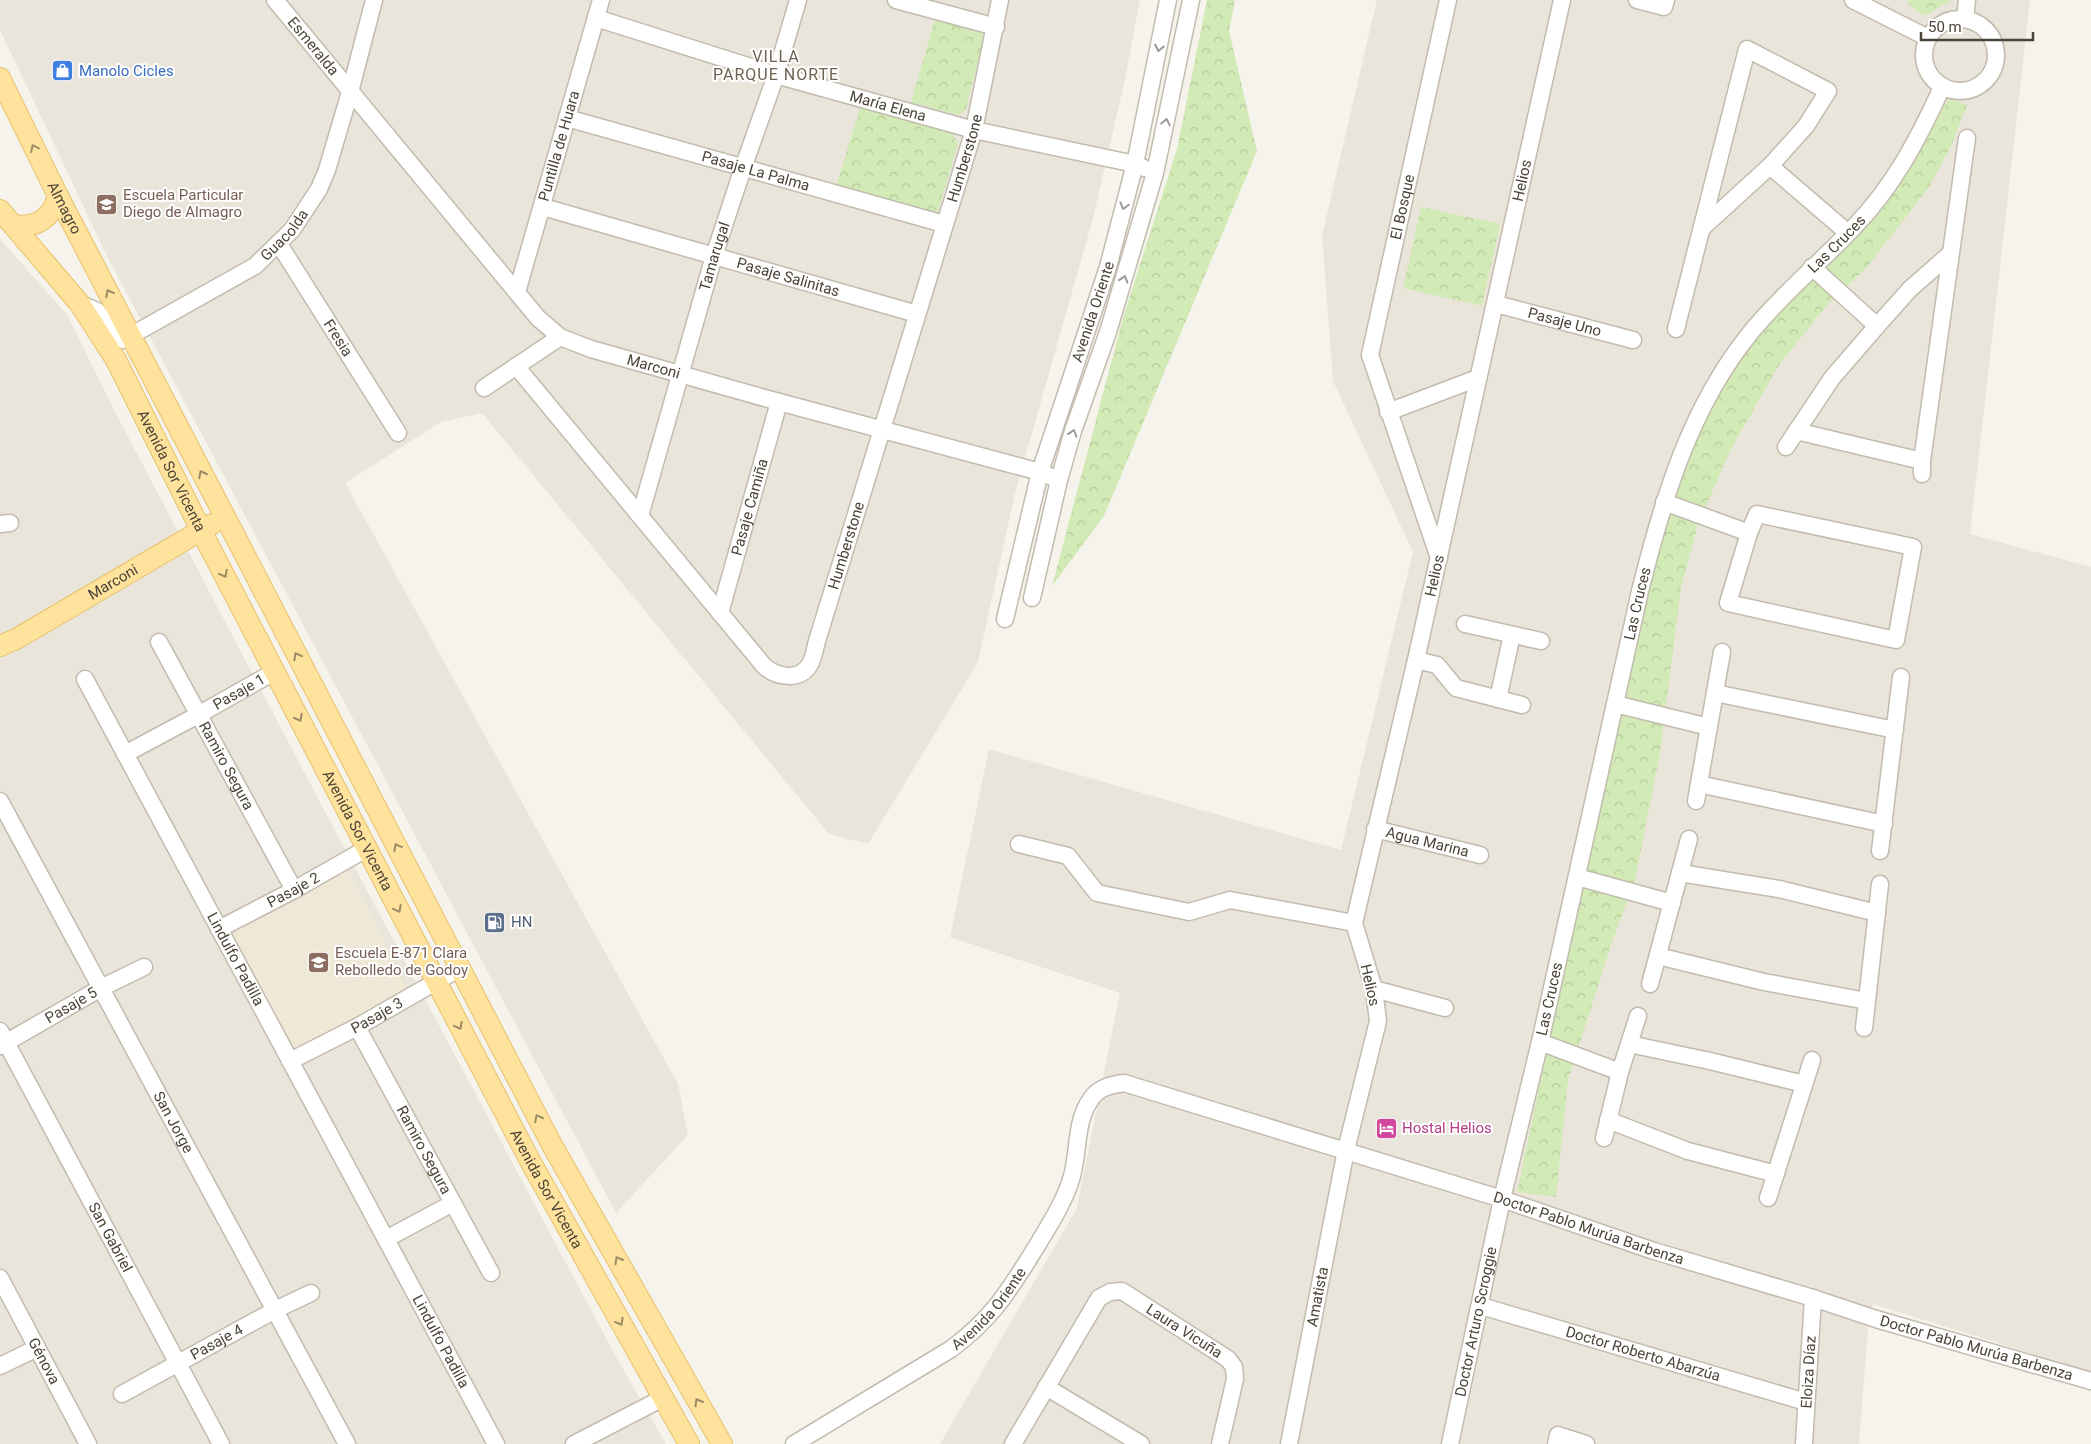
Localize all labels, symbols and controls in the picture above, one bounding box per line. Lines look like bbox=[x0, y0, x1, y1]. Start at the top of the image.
scale bar bbox=[1921, 10, 2034, 42]
street label: Esmeralda bbox=[284, 13, 343, 79]
text: 50 m bbox=[1928, 18, 1962, 36]
one-way arrow bbox=[1154, 44, 1165, 52]
district label: VILLA PARQUE NORTE bbox=[713, 47, 839, 84]
shop icon: Manolo Cicles bbox=[51, 59, 75, 83]
place label: Manolo Cicles bbox=[79, 62, 174, 80]
street label: María Elena bbox=[848, 87, 928, 125]
street label: Puntilla de Huara bbox=[535, 89, 583, 203]
street label: Humberstone bbox=[943, 113, 986, 205]
one-way arrow bbox=[1161, 118, 1171, 127]
one-way arrow bbox=[30, 144, 40, 153]
street label: Pasaje La Palma bbox=[700, 147, 812, 195]
street label: Helios bbox=[1509, 158, 1535, 203]
street label: El Bosque bbox=[1387, 173, 1418, 241]
street label: Almagro bbox=[43, 179, 85, 237]
place label: Escuela Particular Diego de Almagro bbox=[123, 186, 243, 221]
school or university icon: Escuela Particular Diego de Almagro bbox=[95, 192, 119, 216]
one-way arrow bbox=[1119, 202, 1129, 210]
street label: Guacolda bbox=[257, 206, 312, 265]
street label: Las Cruces bbox=[1804, 211, 1870, 277]
street label: Tamarugal bbox=[696, 220, 734, 293]
street label: Pasaje Salinitas bbox=[735, 254, 842, 300]
street label: Avenida Oriente bbox=[1068, 259, 1118, 364]
one-way arrow bbox=[1119, 275, 1129, 284]
one-way arrow bbox=[105, 289, 115, 298]
street label: Pasaje Uno bbox=[1526, 304, 1603, 340]
street label: Fresia bbox=[320, 316, 357, 360]
street label: Marconi bbox=[625, 351, 682, 383]
street label: Avenida Sor Vicenta bbox=[134, 407, 209, 535]
one-way arrow bbox=[1067, 430, 1077, 438]
street label: Pasaje Camiña bbox=[727, 456, 772, 558]
one-way arrow bbox=[198, 470, 208, 479]
street label: Humberstone bbox=[824, 499, 868, 592]
street label: Helios bbox=[1421, 553, 1448, 598]
street label: Marconi bbox=[85, 560, 141, 604]
street label: Las Cruces bbox=[1620, 565, 1655, 642]
one-way arrow bbox=[218, 569, 228, 578]
one-way arrow bbox=[293, 653, 303, 662]
street label: Pasaje 1 bbox=[210, 670, 268, 714]
one-way arrow bbox=[293, 713, 303, 722]
street label: Ramiro Segura bbox=[195, 718, 258, 813]
street label: Avenida Sor Vicenta bbox=[319, 767, 396, 894]
street label: Agua Marina bbox=[1384, 823, 1471, 861]
one-way arrow bbox=[393, 843, 403, 852]
street label: Pasaje 2 bbox=[264, 868, 323, 911]
one-way arrow bbox=[392, 904, 402, 913]
street label: Lindulfo Padilla bbox=[203, 909, 268, 1009]
fuel station icon: HN bbox=[483, 910, 507, 934]
place label: HN bbox=[511, 913, 532, 931]
place label: Escuela E-871 Clara Rebolledo de Godoy bbox=[335, 944, 468, 979]
school or university icon: Escuela E-871 Clara Rebolledo de Godoy bbox=[307, 950, 331, 974]
street label: Las Cruces bbox=[1533, 961, 1566, 1037]
street label: Helios bbox=[1356, 962, 1384, 1008]
street label: Pasaje 5 bbox=[42, 983, 100, 1027]
street label: Pasaje 3 bbox=[348, 994, 406, 1038]
one-way arrow bbox=[453, 1020, 463, 1029]
street label: San Jorge bbox=[149, 1088, 197, 1156]
street label: Ramiro Segura bbox=[393, 1103, 455, 1197]
one-way arrow bbox=[534, 1115, 544, 1124]
hotel icon: Hostal Helios bbox=[1374, 1116, 1398, 1140]
place label: Hostal Helios bbox=[1402, 1119, 1492, 1137]
street label: Avenida Sor Vicenta bbox=[506, 1126, 586, 1252]
street label: Doctor Pablo Murúa Barbenza bbox=[1491, 1188, 1686, 1268]
street label: San Gabriel bbox=[84, 1199, 136, 1275]
street label: Doctor Arturo Scroggie bbox=[1451, 1245, 1501, 1398]
one-way arrow bbox=[614, 1257, 624, 1266]
street label: Avenida Oriente bbox=[948, 1264, 1030, 1354]
street label: Amatista bbox=[1303, 1265, 1332, 1328]
street label: Lindulfo Padilla bbox=[409, 1292, 473, 1391]
street label: Laura Vicuña bbox=[1143, 1300, 1226, 1362]
street label: Doctor Pablo Murúa Barbenza bbox=[1878, 1312, 2075, 1384]
one-way arrow bbox=[614, 1317, 624, 1326]
street label: Pasaje 4 bbox=[187, 1320, 247, 1364]
street label: Doctor Roberto Abarzúa bbox=[1564, 1323, 1723, 1385]
street label: Génova bbox=[24, 1335, 64, 1387]
street label: Eloiza Díaz bbox=[1797, 1335, 1820, 1409]
one-way arrow bbox=[694, 1398, 704, 1407]

